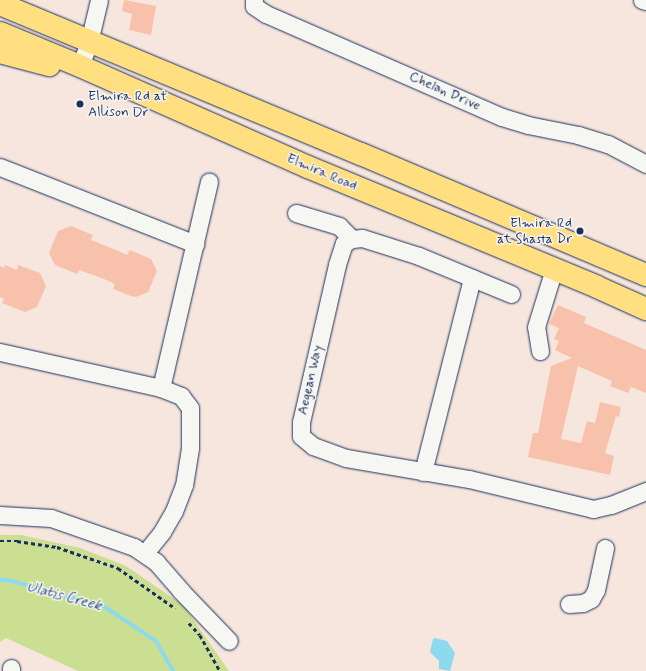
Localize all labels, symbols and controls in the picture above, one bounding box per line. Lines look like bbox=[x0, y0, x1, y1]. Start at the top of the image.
street label: Chelan Drive bbox=[407, 68, 483, 114]
place label: Elmira Rd at Allison Dr bbox=[88, 88, 169, 120]
marker: Elmira Rd at Allison Dr bbox=[75, 99, 85, 109]
street label: Elmira Road bbox=[284, 150, 360, 194]
place label: Elmira Rd at Shasta Dr bbox=[495, 215, 572, 248]
marker: Elmira Rd at Shasta Dr bbox=[575, 226, 585, 236]
street label: Aegean Way bbox=[293, 342, 327, 418]
water label: Ulatis Creek bbox=[24, 578, 104, 616]

